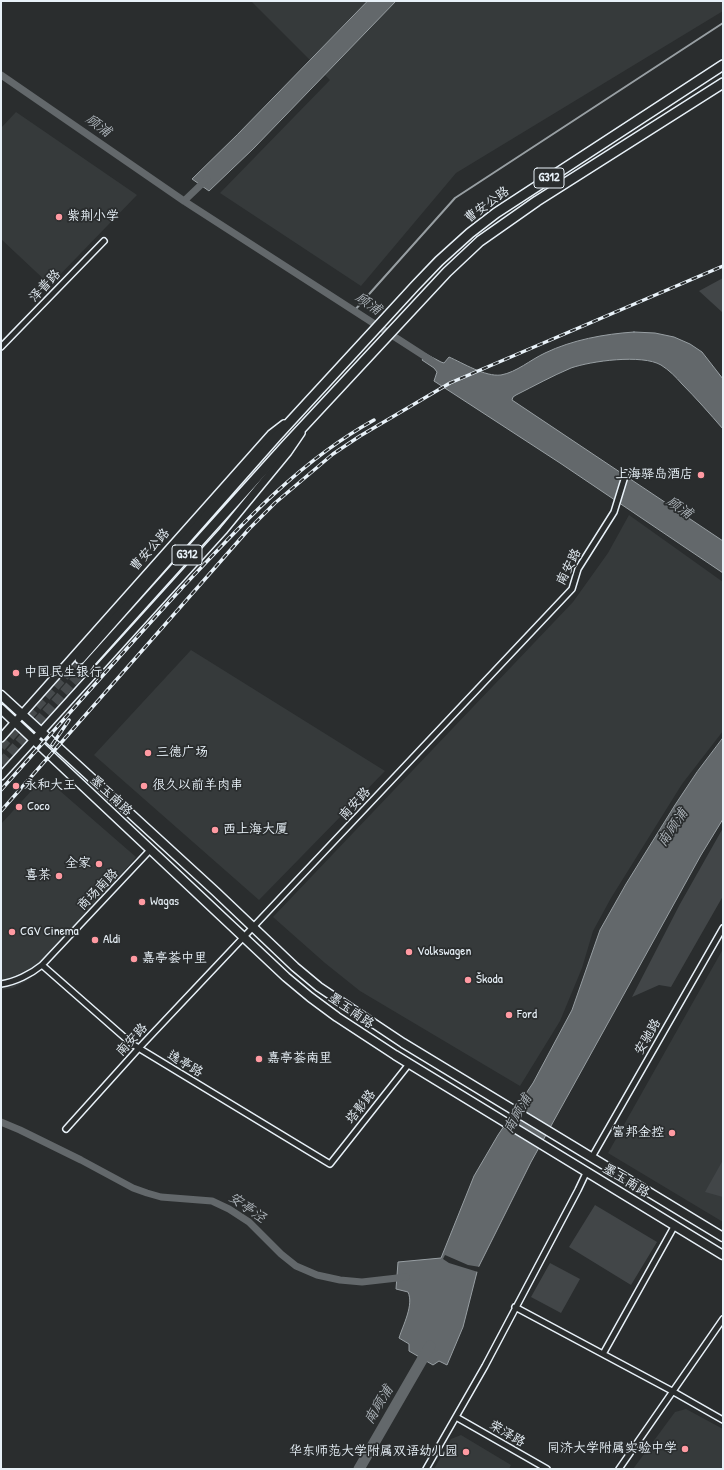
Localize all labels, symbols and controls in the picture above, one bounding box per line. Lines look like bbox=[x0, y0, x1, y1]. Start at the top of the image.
water label: 顾浦 bbox=[82, 111, 114, 141]
road number: G312 bbox=[534, 168, 564, 188]
street label: 曹安公路 bbox=[461, 183, 513, 227]
place label: 紫荆小学 bbox=[67, 209, 119, 225]
marker: 紫荆小学 bbox=[54, 212, 64, 222]
street label: 泽普路 bbox=[26, 267, 64, 305]
water label: 顾浦 bbox=[352, 289, 384, 319]
place label: 上海驿岛酒店 bbox=[615, 467, 693, 483]
marker: 上海驿岛酒店 bbox=[696, 470, 706, 480]
water label: 顾浦 bbox=[663, 493, 695, 523]
street label: 曹安公路 bbox=[127, 525, 173, 575]
road number: G312 bbox=[172, 545, 202, 565]
street label: 南安路 bbox=[553, 546, 585, 588]
place label: 中国民生银行 bbox=[24, 665, 102, 681]
marker: 中国民生银行 bbox=[11, 668, 21, 678]
place label: 三德广场 bbox=[156, 745, 208, 761]
marker: 三德广场 bbox=[143, 748, 153, 758]
street label: 墨玉南路 bbox=[87, 773, 135, 819]
place label: 永和大王 bbox=[24, 778, 76, 794]
place label: 很久以前羊肉串 bbox=[152, 778, 243, 794]
marker: 永和大王 bbox=[11, 781, 21, 791]
marker: 很久以前羊肉串 bbox=[139, 781, 149, 791]
street label: 南安路 bbox=[336, 784, 374, 824]
place label: Coco bbox=[27, 799, 50, 815]
marker: Coco bbox=[14, 802, 24, 812]
water label: 南顾浦 bbox=[654, 806, 692, 850]
place label: 西上海大厦 bbox=[223, 822, 288, 838]
marker: 西上海大厦 bbox=[210, 825, 220, 835]
place label: 全家 bbox=[65, 856, 91, 872]
marker: 全家 bbox=[94, 859, 104, 869]
street label: 商场南路 bbox=[74, 866, 122, 914]
place label: 喜茶 bbox=[25, 868, 51, 884]
marker: 喜茶 bbox=[54, 871, 64, 881]
place label: Wagas bbox=[150, 894, 179, 910]
marker: Wagas bbox=[137, 897, 147, 907]
place label: CGV Cinema bbox=[20, 924, 79, 940]
marker: CGV Cinema bbox=[7, 927, 17, 937]
place label: Aldi bbox=[103, 932, 121, 948]
marker: Aldi bbox=[90, 935, 100, 945]
place label: Volkswagen bbox=[417, 944, 471, 960]
marker: Volkswagen bbox=[404, 947, 414, 957]
place label: 嘉亭荟中里 bbox=[142, 951, 207, 967]
marker: 嘉亭荟中里 bbox=[129, 954, 139, 964]
place label: Škoda bbox=[476, 972, 503, 988]
marker: Škoda bbox=[463, 975, 473, 985]
street label: 墨玉南路 bbox=[325, 990, 377, 1032]
place label: Ford bbox=[517, 1007, 537, 1023]
marker: Ford bbox=[504, 1010, 514, 1020]
street label: 安驰路 bbox=[631, 1016, 665, 1058]
street label: 南安路 bbox=[113, 1020, 151, 1060]
street label: 逸亭路 bbox=[164, 1047, 206, 1081]
place label: 嘉亭荟南里 bbox=[267, 1051, 332, 1067]
marker: 嘉亭荟南里 bbox=[254, 1054, 264, 1064]
street label: 塔影路 bbox=[343, 1087, 379, 1127]
water label: 南顾浦 bbox=[500, 1092, 536, 1136]
place label: 富邦金控 bbox=[612, 1125, 664, 1141]
marker: 富邦金控 bbox=[667, 1128, 677, 1138]
street label: 墨玉南路 bbox=[600, 1161, 652, 1201]
water label: 安亭泾 bbox=[225, 1189, 269, 1227]
water label: 南顾浦 bbox=[361, 1383, 397, 1427]
street label: 荣泽路 bbox=[486, 1417, 528, 1451]
place label: 同济大学附属实验中学 bbox=[547, 1441, 677, 1457]
place label: 华东师范大学附属双语幼儿园 bbox=[289, 1444, 458, 1460]
marker: 同济大学附属实验中学 bbox=[680, 1444, 690, 1454]
marker: 华东师范大学附属双语幼儿园 bbox=[461, 1447, 471, 1457]

